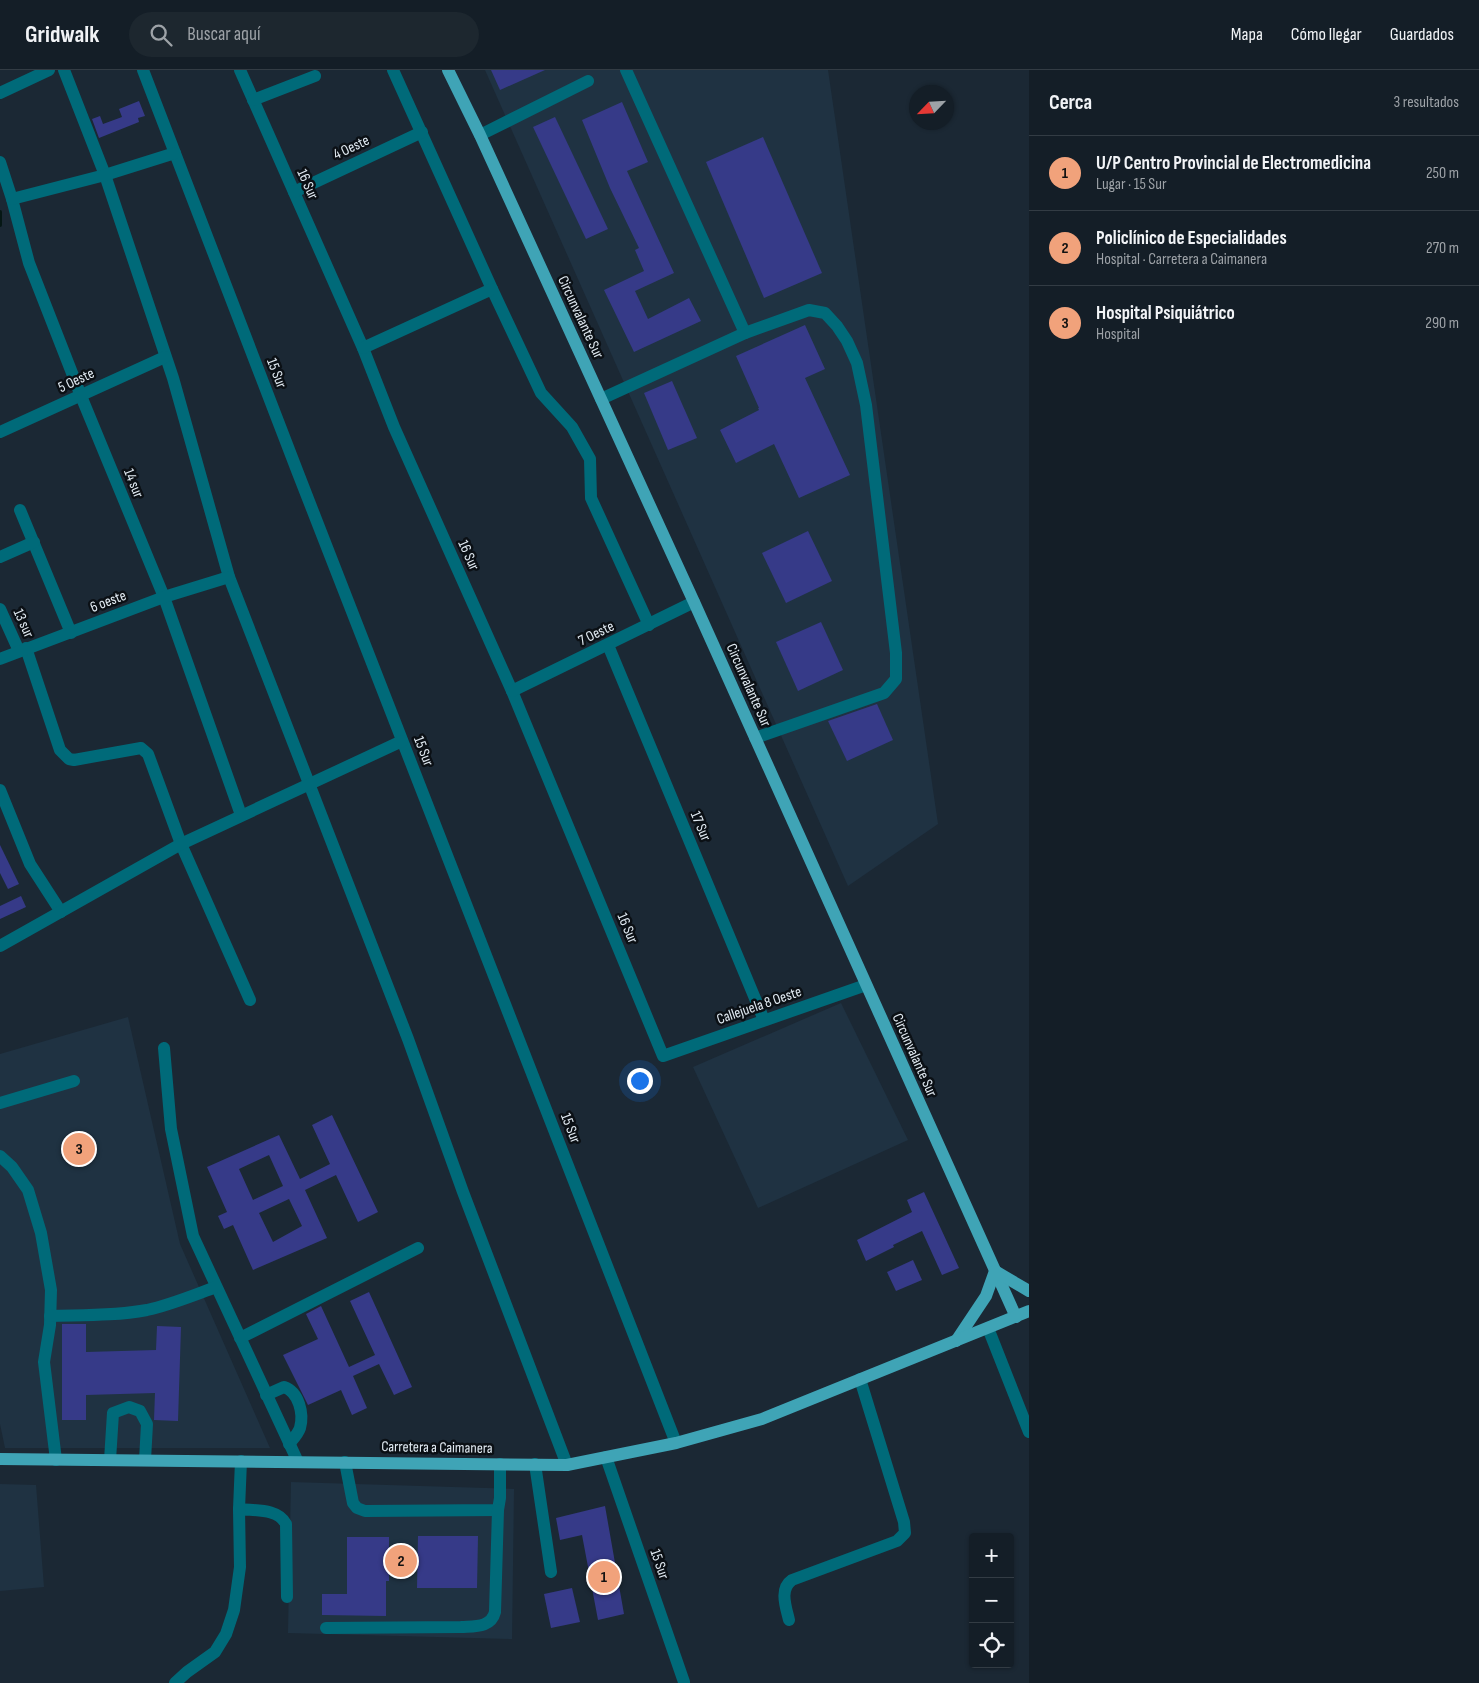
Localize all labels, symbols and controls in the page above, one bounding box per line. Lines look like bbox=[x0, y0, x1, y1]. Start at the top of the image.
search box bbox=[129, 12, 479, 57]
text: Gridwalk bbox=[25, 20, 99, 49]
icon: search bbox=[147, 21, 175, 49]
text: Buscar aquí bbox=[187, 23, 260, 46]
text: Mapa bbox=[1231, 24, 1263, 45]
text: Cómo llegar bbox=[1291, 24, 1362, 45]
text: Guardados bbox=[1390, 24, 1454, 45]
north arrow bbox=[909, 85, 954, 130]
text: Cerca bbox=[1049, 90, 1092, 115]
text: 3 resultados bbox=[1394, 93, 1459, 112]
street label: 4 Oeste bbox=[330, 131, 372, 164]
text: U/P Centro Provincial de Electromedicina bbox=[1096, 152, 1371, 175]
text: 1 bbox=[1062, 164, 1068, 183]
text: 250 m bbox=[1426, 164, 1459, 183]
street label: 16 Sur bbox=[293, 166, 323, 203]
text: Lugar · 15 Sur bbox=[1096, 175, 1167, 194]
text: Policlínico de Especialidades bbox=[1096, 227, 1287, 250]
text: 2 bbox=[1061, 239, 1069, 258]
text: 270 m bbox=[1426, 239, 1459, 258]
text: Hospital · Carretera a Caimanera bbox=[1096, 250, 1267, 269]
street label: Circunvalante Sur bbox=[553, 273, 608, 362]
text: Hospital Psiquiátrico bbox=[1096, 302, 1235, 325]
text: 3 bbox=[1061, 314, 1069, 333]
text: 290 m bbox=[1425, 314, 1459, 333]
text: Hospital bbox=[1096, 325, 1140, 344]
street label: 15 Sur bbox=[262, 355, 291, 392]
street label: 5 Oeste bbox=[55, 364, 97, 397]
street label: 14 sur bbox=[119, 466, 148, 501]
street label: 16 Sur bbox=[454, 537, 484, 574]
street label: 6 oeste bbox=[87, 586, 129, 617]
street label: 13 sur bbox=[9, 606, 39, 641]
street label: 7 Oeste bbox=[575, 617, 617, 650]
street label: Circunvalante Sur bbox=[722, 641, 776, 730]
street label: 15 Sur bbox=[409, 733, 438, 770]
street label: 17 Sur bbox=[686, 808, 716, 845]
street label: 16 Sur bbox=[613, 910, 643, 947]
street label: Callejuela 8 Oeste bbox=[714, 982, 804, 1029]
street label: Circunvalante Sur bbox=[888, 1011, 942, 1100]
your location bbox=[627, 1068, 653, 1094]
street label: 15 Sur bbox=[556, 1110, 585, 1147]
pin: 3 bbox=[63, 1130, 95, 1168]
street label: Carretera a Caimanera bbox=[381, 1437, 493, 1458]
map controls bbox=[969, 1533, 1014, 1668]
button: + bbox=[969, 1533, 1014, 1578]
pin: 2 bbox=[385, 1542, 417, 1580]
street label: 15 Sur bbox=[646, 1547, 674, 1582]
pin: 1 bbox=[588, 1558, 620, 1596]
button: − bbox=[969, 1578, 1014, 1623]
button: locate bbox=[969, 1623, 1014, 1668]

